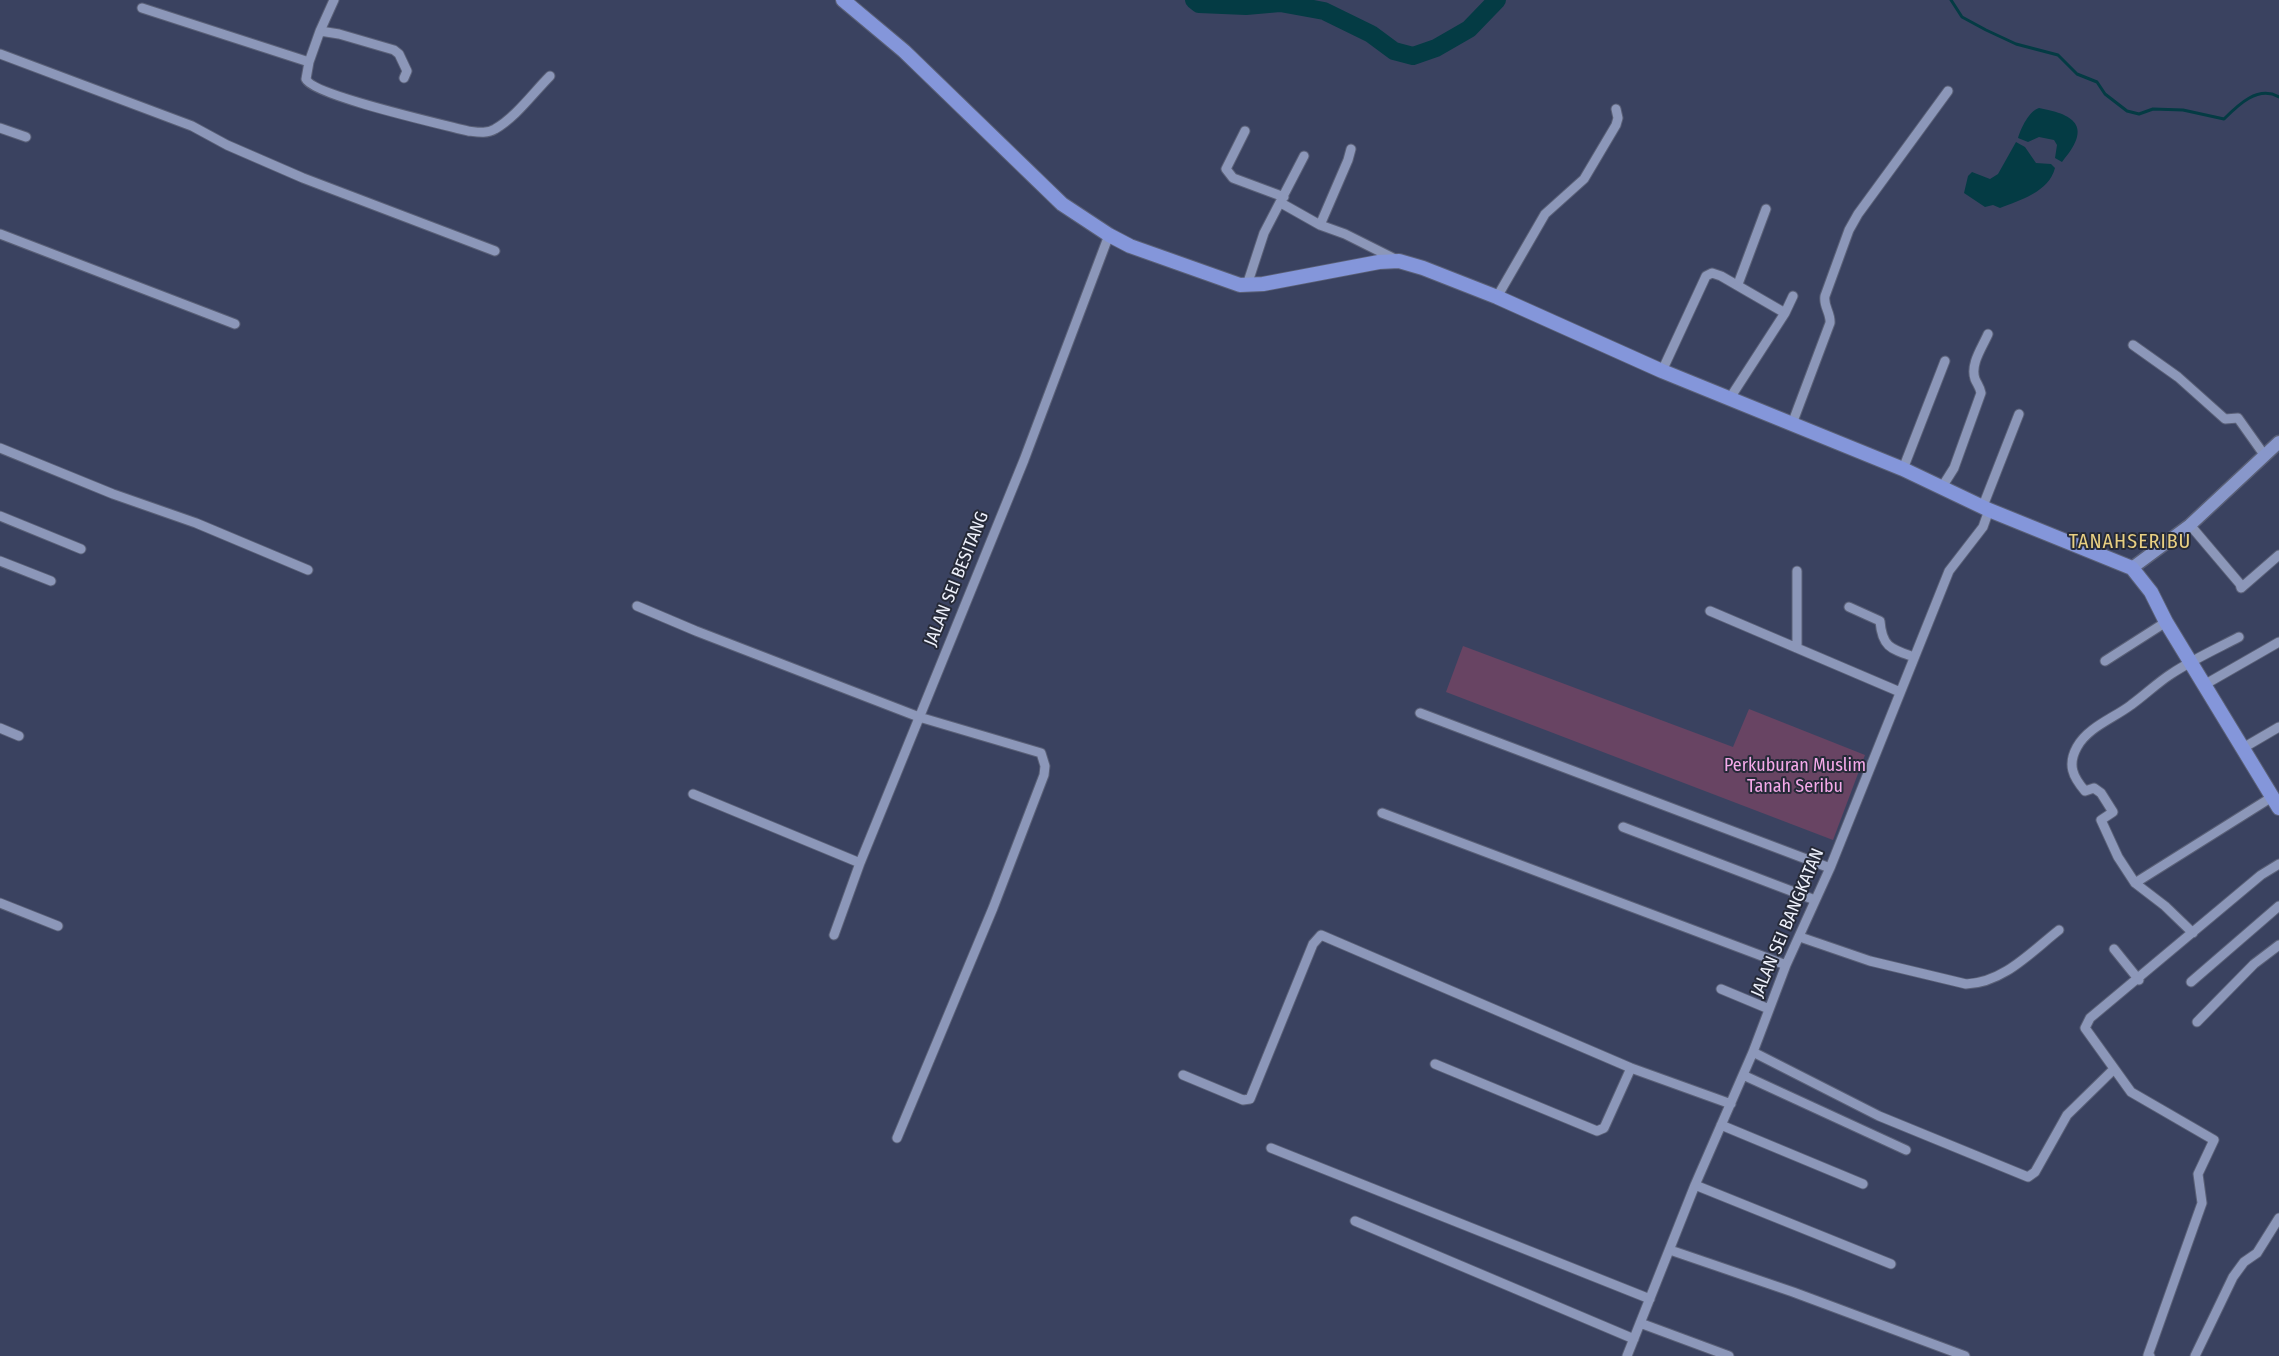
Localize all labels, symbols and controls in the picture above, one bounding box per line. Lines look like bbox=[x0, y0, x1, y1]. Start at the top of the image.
street label: JALAN SEI BESITANG bbox=[920, 509, 994, 649]
district label: TANAHSERIBU bbox=[2067, 530, 2193, 554]
park label: Perkuburan Muslim Tanah Seribu bbox=[1724, 755, 1866, 798]
street label: JALAN SEI BANGKATAN bbox=[1747, 845, 1829, 1001]

